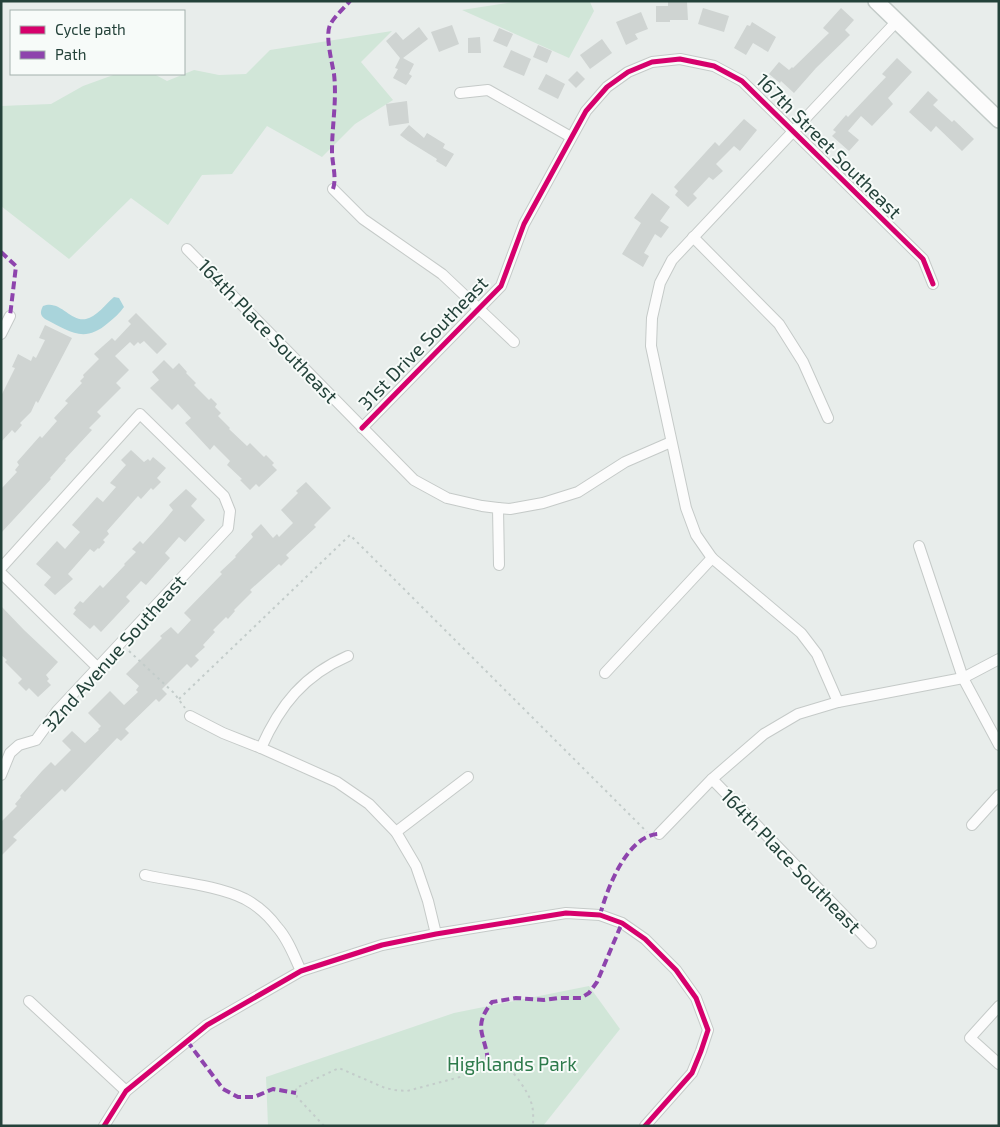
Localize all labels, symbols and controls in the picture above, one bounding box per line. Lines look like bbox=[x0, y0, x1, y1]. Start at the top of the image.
legend bbox=[10, 10, 185, 75]
text: Cycle path bbox=[55, 20, 126, 38]
text: Path bbox=[55, 45, 86, 63]
street label: 167th Street Southeast bbox=[752, 68, 907, 223]
street label: 164th Place Southeast bbox=[194, 254, 343, 408]
street label: 31st Drive Southeast bbox=[353, 271, 492, 414]
street label: 32nd Avenue Southeast bbox=[37, 570, 190, 736]
street label: 164th Place Southeast bbox=[717, 784, 866, 938]
park label: Highlands Park bbox=[447, 1052, 577, 1075]

